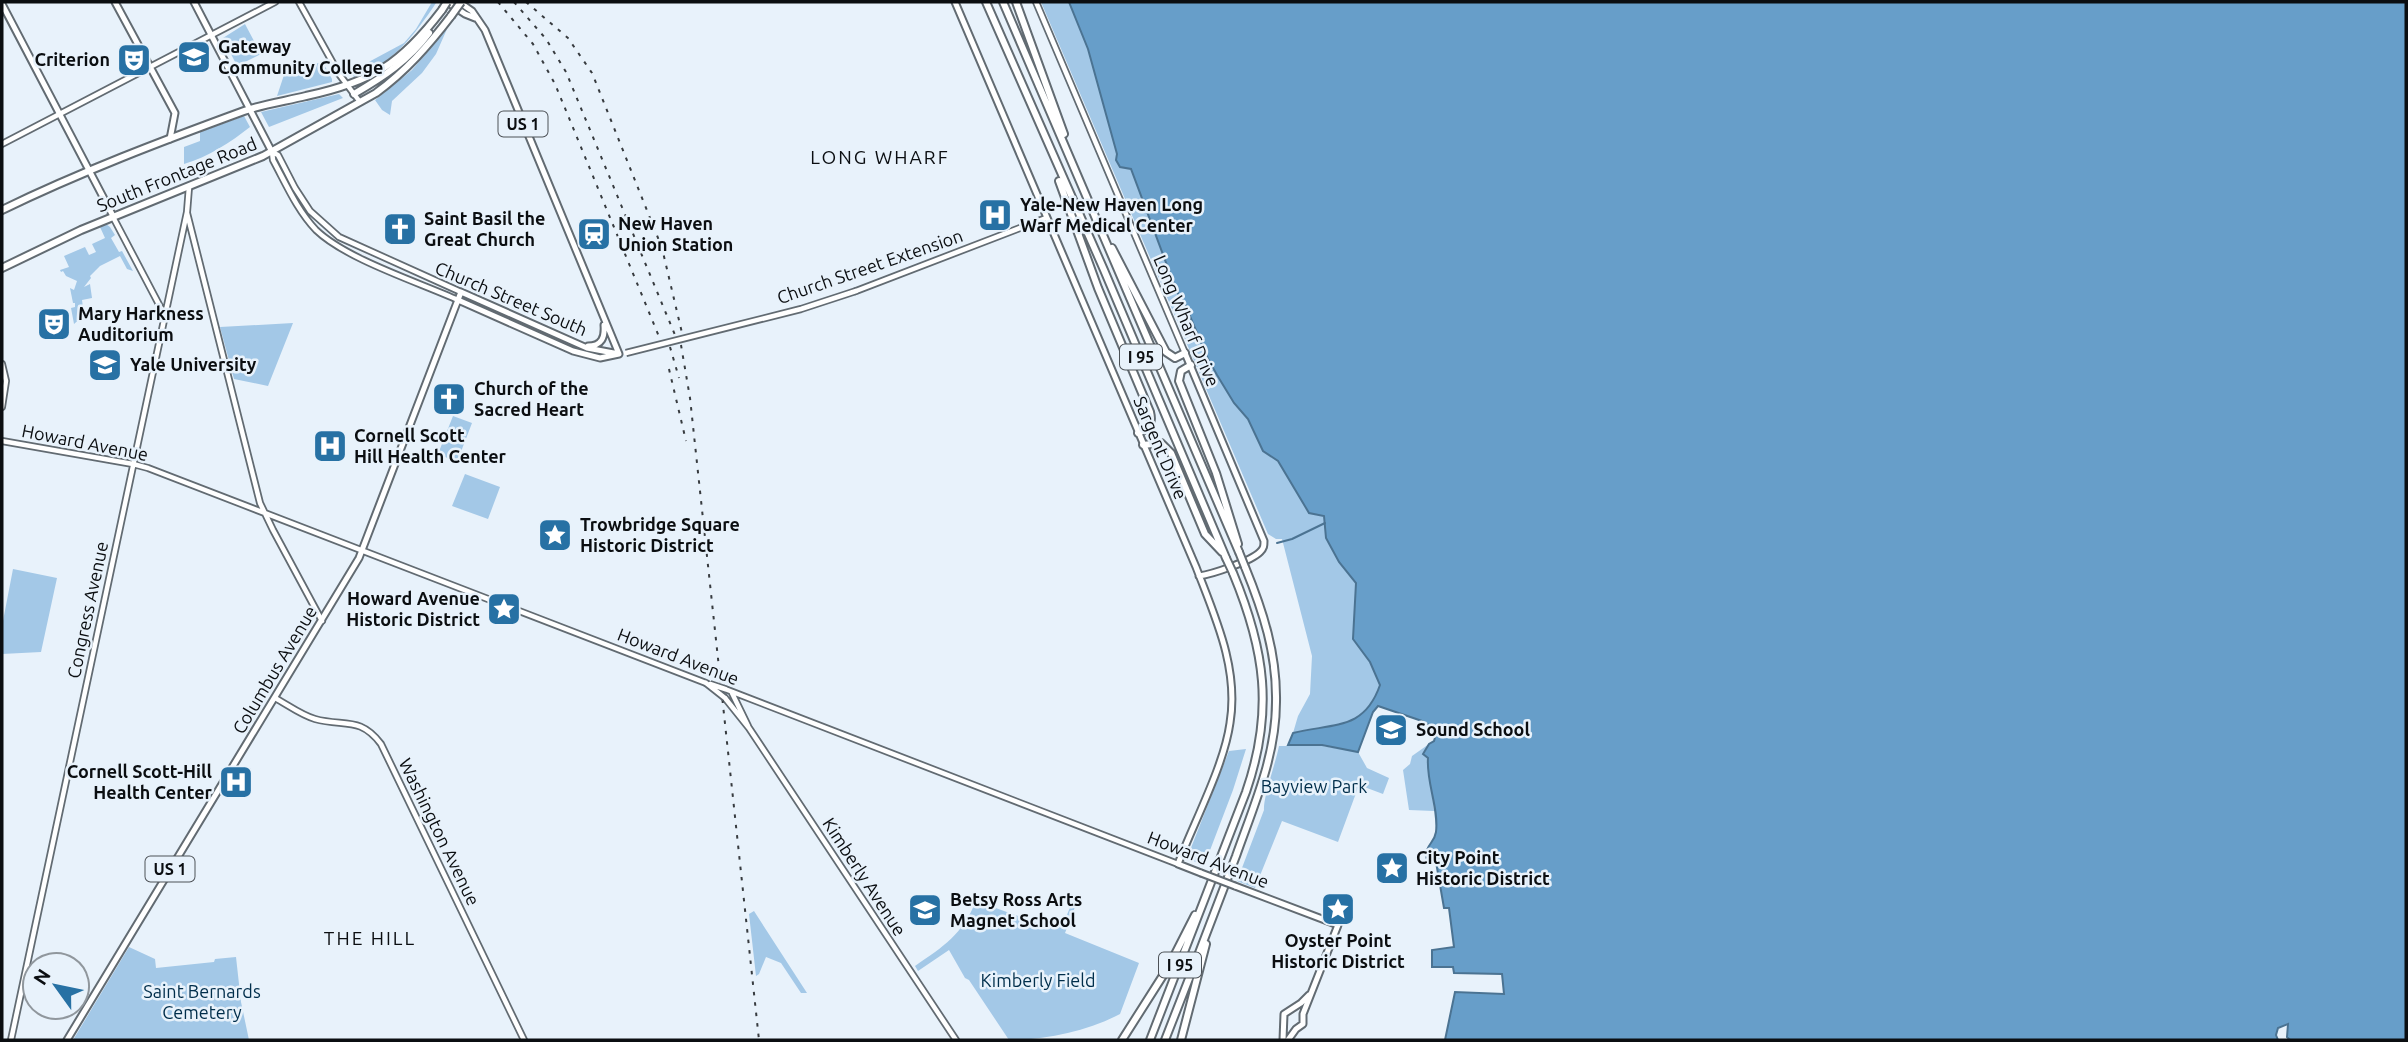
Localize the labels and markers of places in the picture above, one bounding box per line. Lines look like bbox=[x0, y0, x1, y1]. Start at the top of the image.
place label: Gateway Community College bbox=[218, 36, 383, 77]
school or university icon: Gateway Community College bbox=[175, 38, 213, 76]
theatre icon: Criterion bbox=[115, 41, 153, 79]
place label: Criterion bbox=[34, 49, 110, 69]
place label: Yale-New Haven Long Warf Medical Center bbox=[1020, 194, 1203, 235]
hospital icon: Yale-New Haven Long Warf Medical Center bbox=[976, 196, 1014, 234]
place label: Saint Basil the Great Church bbox=[424, 208, 545, 249]
church icon: Saint Basil the Great Church bbox=[381, 210, 419, 248]
place label: New Haven Union Station bbox=[618, 213, 733, 254]
station icon: New Haven Union Station bbox=[575, 215, 613, 253]
place label: Mary Harkness Auditorium bbox=[78, 303, 204, 344]
theatre icon: Mary Harkness Auditorium bbox=[35, 305, 73, 343]
school or university icon: Yale University bbox=[86, 346, 124, 384]
place label: Yale University bbox=[130, 354, 257, 374]
place label: Church of the Sacred Heart bbox=[474, 378, 589, 419]
church icon: Church of the Sacred Heart bbox=[430, 380, 468, 418]
place label: Cornell Scott Hill Health Center bbox=[354, 425, 507, 466]
hospital icon: Cornell Scott Hill Health Center bbox=[311, 427, 349, 465]
place label: Trowbridge Square Historic District bbox=[580, 514, 740, 555]
place icon: Trowbridge Square Historic District bbox=[536, 516, 574, 554]
place label: Howard Avenue Historic District bbox=[346, 588, 480, 629]
place icon: Howard Avenue Historic District bbox=[485, 590, 523, 628]
school or university icon: Sound School bbox=[1372, 711, 1410, 749]
place label: Sound School bbox=[1416, 719, 1530, 739]
place label: Cornell Scott-Hill Health Center bbox=[67, 761, 213, 802]
hospital icon: Cornell Scott-Hill Health Center bbox=[217, 763, 255, 801]
place label: City Point Historic District bbox=[1416, 847, 1550, 888]
place icon: City Point Historic District bbox=[1373, 849, 1411, 887]
place label: Betsy Ross Arts Magnet School bbox=[950, 889, 1082, 930]
place icon: Oyster Point Historic District bbox=[1319, 890, 1357, 928]
school or university icon: Betsy Ross Arts Magnet School bbox=[906, 891, 944, 929]
place label: Oyster Point Historic District bbox=[1271, 930, 1405, 971]

